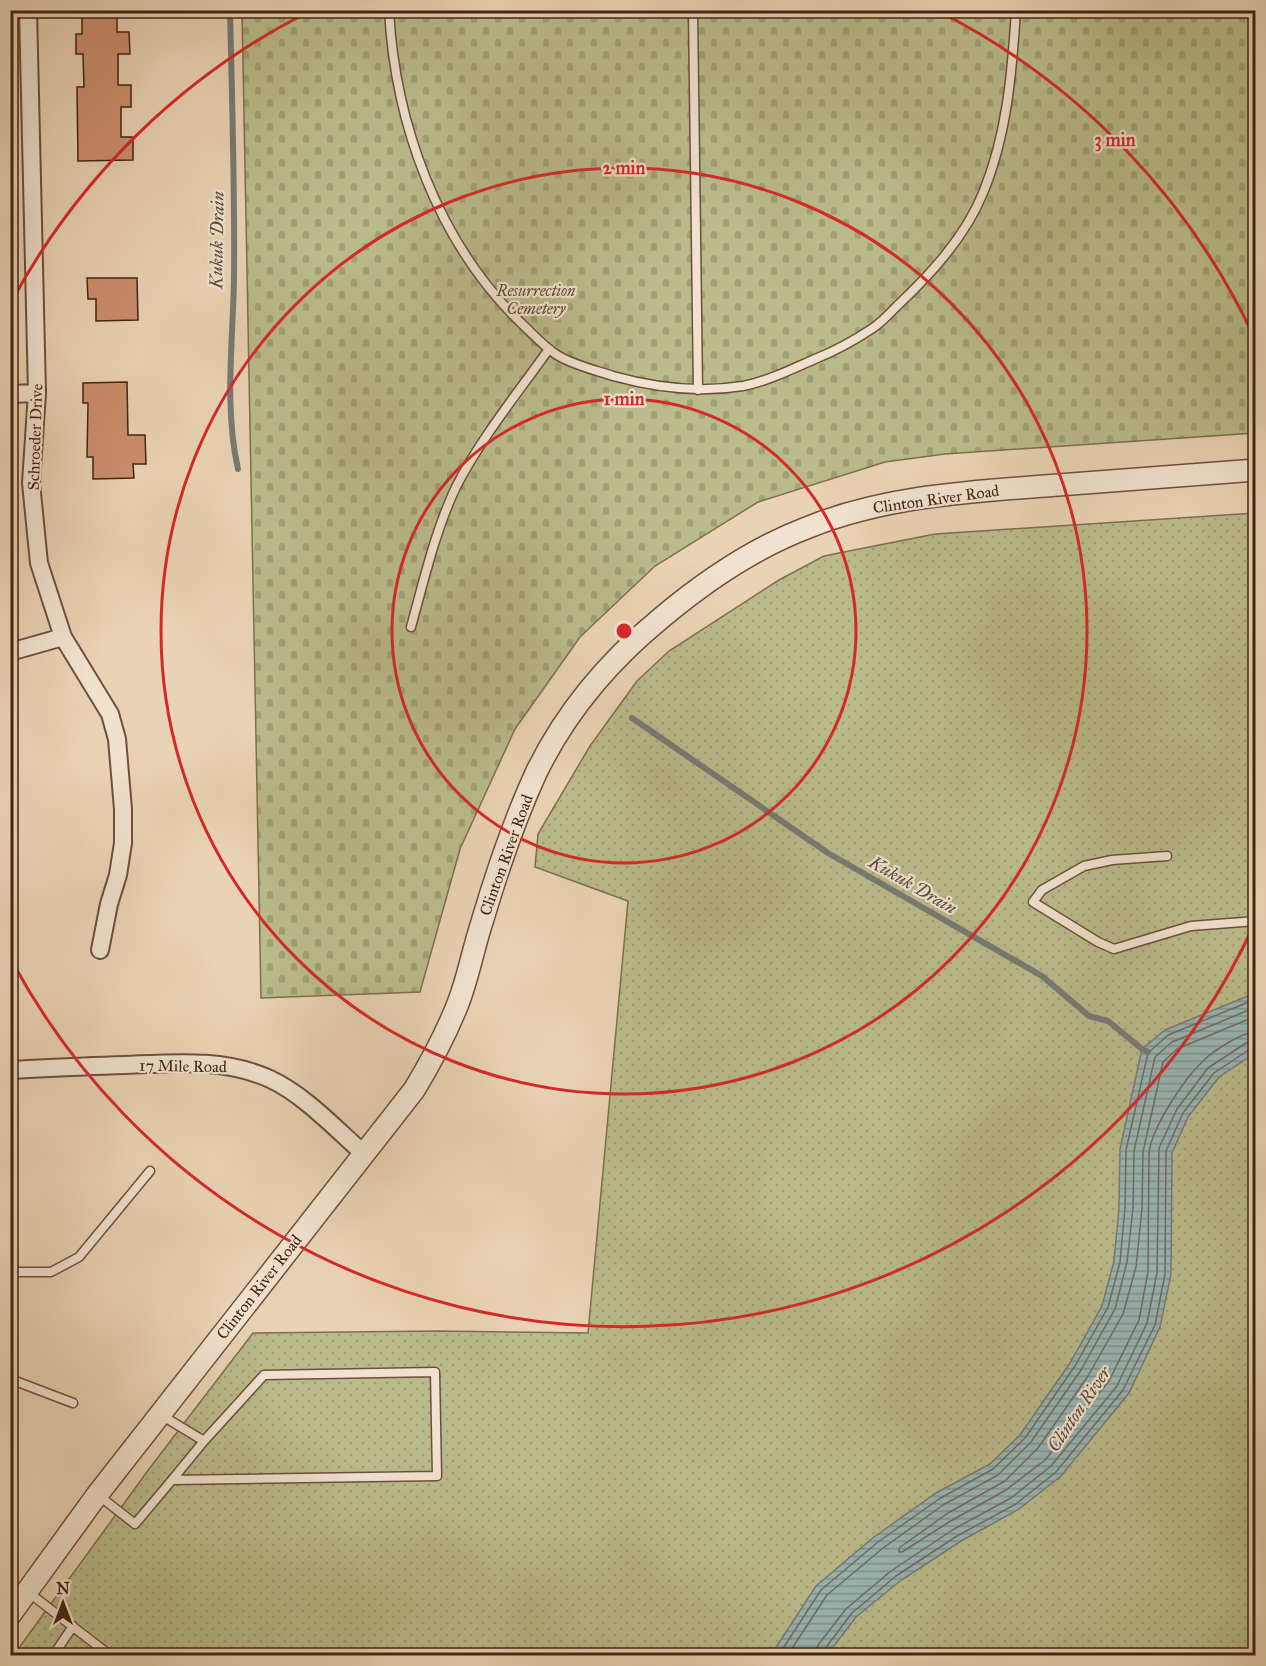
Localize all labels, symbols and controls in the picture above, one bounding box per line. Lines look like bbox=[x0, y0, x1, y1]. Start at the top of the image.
text: 3 min bbox=[1095, 129, 1136, 152]
text: 2 min bbox=[603, 157, 646, 179]
water label: Kukuk Drain bbox=[205, 190, 229, 290]
park label: Resurrection Cemetery bbox=[496, 281, 576, 318]
street label: Schroeder Drive bbox=[24, 383, 46, 491]
text: 1 min bbox=[604, 388, 645, 410]
street label: Clinton River Road bbox=[872, 481, 1000, 517]
centre of rings bbox=[614, 621, 634, 641]
street label: Clinton River Road bbox=[475, 792, 537, 918]
water label: Kukuk Drain bbox=[864, 851, 961, 919]
street label: 17 Mile Road bbox=[139, 1056, 227, 1076]
street label: Clinton River Road bbox=[212, 1231, 306, 1343]
water label: Clinton River bbox=[1042, 1361, 1116, 1456]
north arrow bbox=[33, 1573, 93, 1633]
text: N bbox=[56, 1579, 70, 1598]

